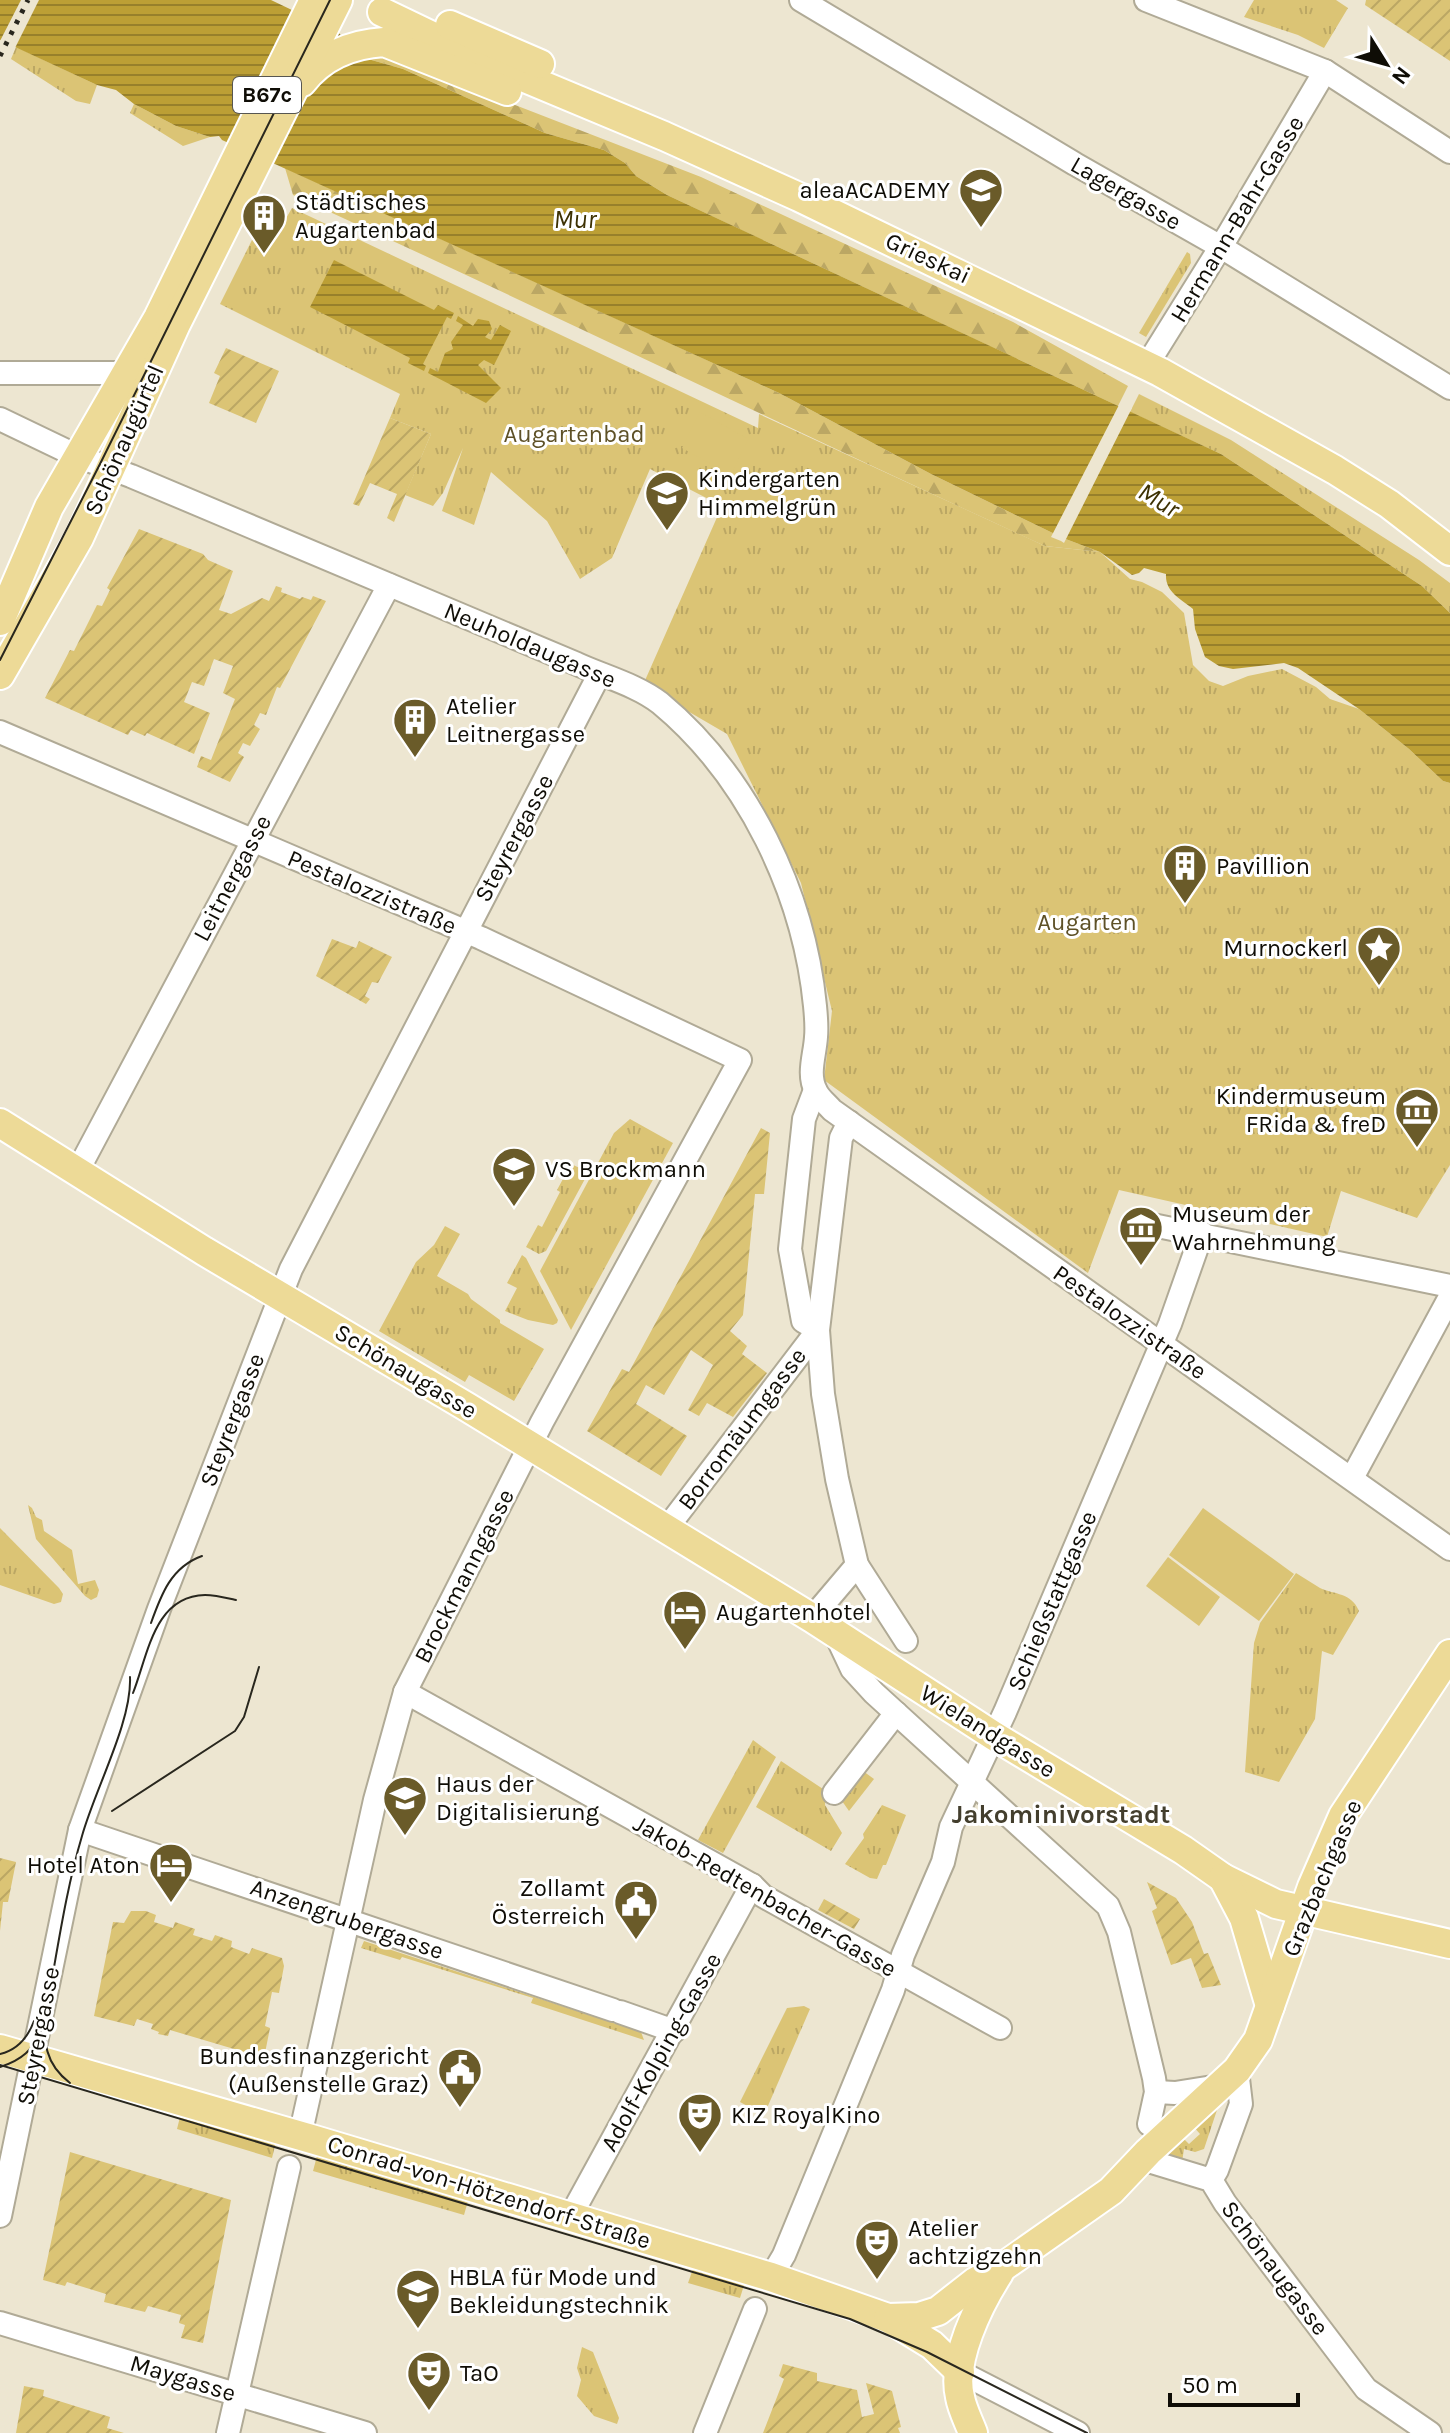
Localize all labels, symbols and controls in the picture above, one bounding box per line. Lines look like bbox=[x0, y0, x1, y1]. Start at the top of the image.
north arrow bbox=[1346, 24, 1426, 104]
text: N bbox=[1386, 61, 1416, 90]
road number: B67c bbox=[233, 77, 301, 113]
street label: Hermann-Bahr-Gasse bbox=[1164, 111, 1310, 327]
street label: Lagergasse bbox=[1066, 150, 1186, 236]
school or university icon: aleaACADEMY bbox=[957, 166, 1005, 229]
place label: aleaACADEMY bbox=[799, 176, 950, 204]
place label: Städtisches Augartenbad bbox=[295, 188, 436, 244]
building icon: Städtisches Augartenbad bbox=[240, 192, 288, 255]
water label: Mur bbox=[554, 204, 598, 235]
street label: Grieskai bbox=[881, 226, 975, 290]
street label: Schönaugürtel bbox=[78, 361, 170, 519]
park label: Augartenbad bbox=[503, 420, 645, 448]
place label: Kindergarten Himmelgrün bbox=[698, 465, 840, 521]
school or university icon: Kindergarten Himmelgrün bbox=[643, 469, 691, 532]
water label: Mur bbox=[1133, 476, 1186, 525]
street label: Neuholdaugasse bbox=[440, 596, 620, 694]
place label: Atelier Leitnergasse bbox=[446, 692, 585, 748]
building icon: Atelier Leitnergasse bbox=[391, 696, 439, 759]
street label: Steyrergasse bbox=[469, 769, 559, 907]
street label: Leitnergasse bbox=[187, 810, 277, 946]
building icon: Pavillion bbox=[1161, 842, 1209, 905]
street label: Pestalozzistraße bbox=[283, 844, 461, 940]
place label: Pavillion bbox=[1216, 852, 1310, 880]
park label: Augarten bbox=[1037, 908, 1137, 936]
place icon: Murnockerl bbox=[1355, 924, 1403, 987]
place label: Murnockerl bbox=[1223, 934, 1348, 962]
place label: Kindermuseum FRida & freD bbox=[1216, 1082, 1386, 1138]
museum icon: Kindermuseum FRida & freD bbox=[1393, 1086, 1441, 1149]
school or university icon: VS Brockmann bbox=[490, 1145, 538, 1208]
place label: VS Brockmann bbox=[545, 1155, 706, 1183]
place label: Museum der Wahrnehmung bbox=[1172, 1200, 1336, 1256]
museum icon: Museum der Wahrnehmung bbox=[1117, 1204, 1165, 1267]
street label: Pestalozzistraße bbox=[1048, 1259, 1212, 1385]
street label: Schönaugasse bbox=[330, 1318, 482, 1424]
street label: Borromäumgasse bbox=[672, 1343, 812, 1515]
street label: Steyrergasse bbox=[194, 1349, 270, 1491]
street label: Brockmanngasse bbox=[408, 1484, 520, 1668]
street label: Schießstattgasse bbox=[1001, 1507, 1103, 1695]
hotel icon: Augartenhotel bbox=[661, 1588, 709, 1651]
place label: Augartenhotel bbox=[716, 1598, 871, 1626]
street label: Wielandgasse bbox=[915, 1678, 1061, 1784]
place label: Haus der Digitalisierung bbox=[436, 1770, 600, 1826]
school or university icon: Haus der Digitalisierung bbox=[381, 1774, 429, 1837]
street label: Grazbachgasse bbox=[1276, 1796, 1368, 1960]
district label: Jakominivorstadt bbox=[952, 1799, 1170, 1830]
street label: Jakob-Redtenbacher-Gasse bbox=[629, 1809, 901, 1983]
hotel icon: Hotel Aton bbox=[147, 1841, 195, 1904]
place label: Hotel Aton bbox=[27, 1851, 140, 1879]
street label: Anzengrubergasse bbox=[247, 1873, 447, 1965]
place label: Zollamt Österreich bbox=[492, 1874, 605, 1930]
public building icon: Zollamt Österreich bbox=[612, 1878, 660, 1941]
street label: Adolf-Kolping-Gasse bbox=[595, 1948, 727, 2156]
street label: Steyrergasse bbox=[11, 1964, 65, 2108]
place label: Bundesfinanzgericht (Außenstelle Graz) bbox=[199, 2042, 429, 2098]
public building icon: Bundesfinanzgericht (Außenstelle Graz) bbox=[436, 2046, 484, 2109]
theatre icon: KIZ RoyalKino bbox=[676, 2091, 724, 2154]
place label: KIZ RoyalKino bbox=[731, 2101, 880, 2129]
street label: Conrad-von-Hötzendorf-Straße bbox=[324, 2129, 654, 2255]
street label: Schönaugasse bbox=[1215, 2195, 1335, 2341]
place label: Atelier achtzigzehn bbox=[908, 2214, 1042, 2270]
theatre icon: Atelier achtzigzehn bbox=[853, 2218, 901, 2281]
place label: HBLA für Mode und Bekleidungstechnik bbox=[449, 2263, 669, 2319]
school or university icon: HBLA für Mode und Bekleidungstechnik bbox=[394, 2267, 442, 2330]
street label: Maygasse bbox=[127, 2349, 239, 2407]
theatre icon: TaO bbox=[405, 2349, 453, 2412]
scale bar bbox=[1170, 2357, 1298, 2407]
place label: TaO bbox=[460, 2359, 499, 2387]
text: 50 m bbox=[1182, 2371, 1238, 2399]

